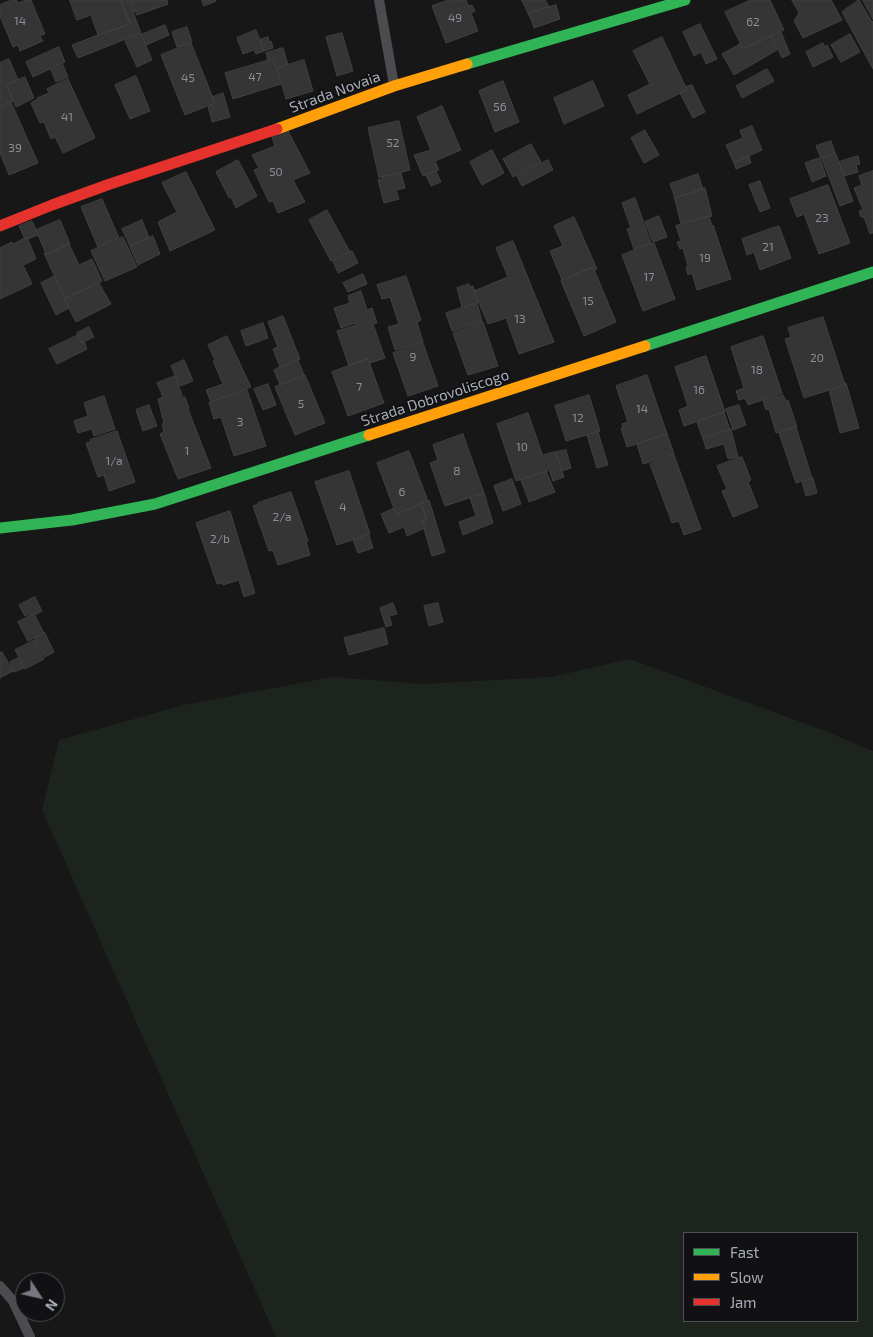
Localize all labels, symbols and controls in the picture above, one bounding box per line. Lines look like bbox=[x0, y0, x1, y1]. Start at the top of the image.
house number: 49 bbox=[448, 11, 462, 25]
house number: 14 bbox=[14, 14, 26, 28]
house number: 62 bbox=[746, 15, 760, 29]
street label: Strada Novaia bbox=[287, 67, 383, 117]
house number: 47 bbox=[248, 70, 262, 84]
house number: 45 bbox=[181, 71, 195, 85]
house number: 56 bbox=[493, 100, 507, 114]
house number: 41 bbox=[61, 110, 73, 124]
house number: 52 bbox=[386, 136, 400, 150]
house number: 39 bbox=[8, 141, 22, 155]
house number: 50 bbox=[269, 165, 283, 179]
house number: 23 bbox=[815, 211, 829, 225]
house number: 21 bbox=[762, 240, 774, 254]
house number: 19 bbox=[699, 251, 711, 265]
house number: 17 bbox=[644, 270, 654, 284]
house number: 15 bbox=[582, 294, 594, 308]
house number: 13 bbox=[514, 312, 526, 326]
house number: 9 bbox=[410, 350, 416, 364]
house number: 20 bbox=[810, 351, 824, 365]
house number: 18 bbox=[751, 363, 763, 377]
street label: Strada Dobrovoliscogo bbox=[359, 366, 511, 430]
house number: 7 bbox=[356, 380, 362, 394]
house number: 16 bbox=[693, 383, 705, 397]
house number: 5 bbox=[298, 397, 304, 411]
house number: 14 bbox=[636, 402, 648, 416]
house number: 12 bbox=[572, 411, 584, 425]
house number: 3 bbox=[237, 415, 243, 429]
house number: 10 bbox=[516, 440, 528, 454]
house number: 1 bbox=[185, 444, 189, 458]
house number: 1/a bbox=[105, 454, 123, 468]
house number: 8 bbox=[453, 464, 461, 478]
house number: 6 bbox=[399, 485, 405, 499]
house number: 4 bbox=[339, 500, 347, 514]
house number: 2/a bbox=[272, 510, 292, 524]
house number: 2/b bbox=[210, 532, 230, 546]
legend bbox=[683, 1232, 858, 1322]
text: Fast bbox=[730, 1243, 759, 1261]
text: Slow bbox=[730, 1268, 764, 1286]
north arrow bbox=[15, 1272, 65, 1322]
text: Jam bbox=[730, 1293, 756, 1311]
text: N bbox=[42, 1296, 62, 1314]

